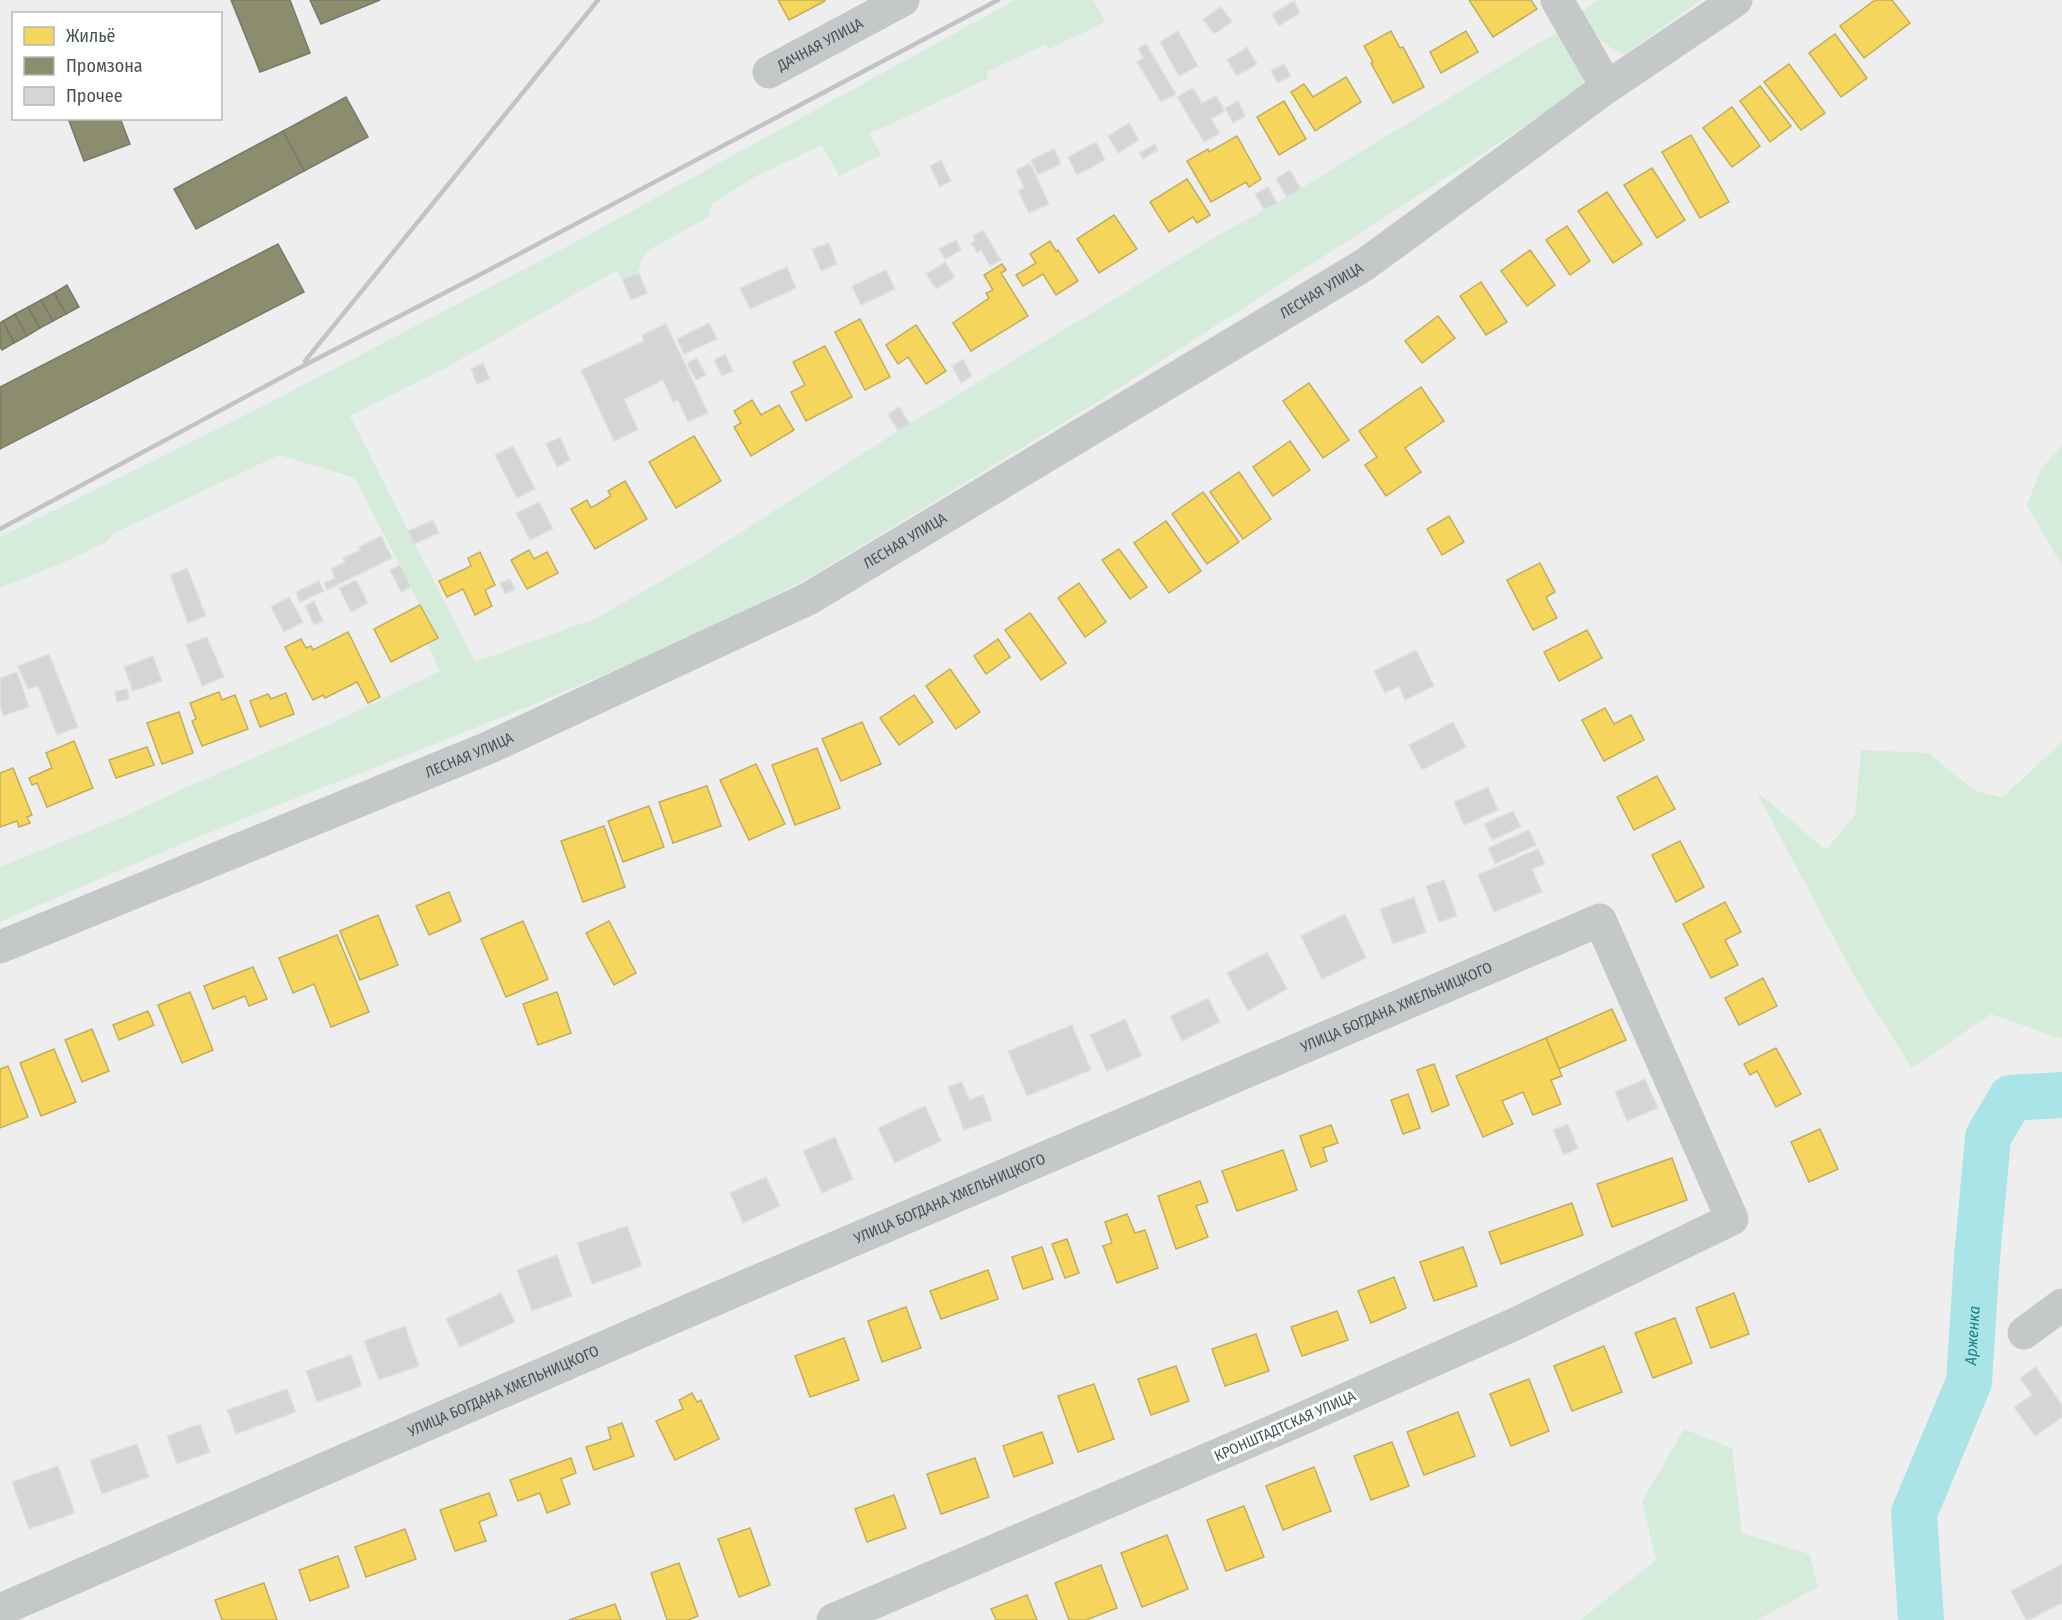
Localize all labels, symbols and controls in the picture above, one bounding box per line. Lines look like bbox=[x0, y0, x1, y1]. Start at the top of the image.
legend bbox=[12, 12, 222, 120]
street label: ДАЧНАЯ УЛИЦА bbox=[773, 14, 866, 75]
text: Жильё bbox=[66, 25, 116, 47]
text: Промзона bbox=[66, 55, 143, 77]
text: Прочее bbox=[66, 85, 123, 107]
street label: ЛЕСНАЯ УЛИЦА bbox=[1277, 259, 1366, 322]
street label: ЛЕСНАЯ УЛИЦА bbox=[860, 509, 950, 573]
street label: ЛЕСНАЯ УЛИЦА bbox=[423, 728, 516, 782]
street label: УЛИЦА БОГДАНА ХМЕЛЬНИЦКОГО bbox=[1297, 958, 1495, 1057]
street label: УЛИЦА БОГДАНА ХМЕЛЬНИЦКОГО bbox=[850, 1150, 1048, 1248]
water label: Арженка bbox=[1961, 1305, 1983, 1367]
street label: УЛИЦА БОГДАНА ХМЕЛЬНИЦКОГО bbox=[404, 1342, 602, 1441]
street label: КРОНШТАДТСКАЯ УЛИЦА bbox=[1212, 1387, 1358, 1465]

